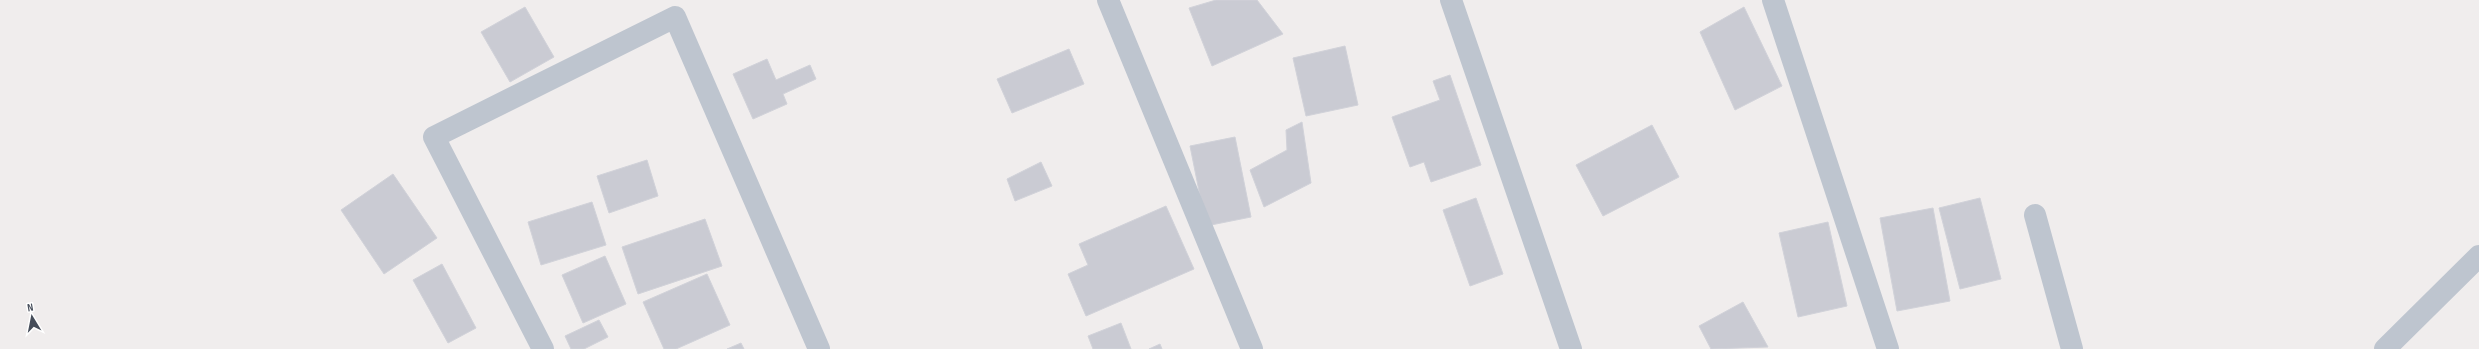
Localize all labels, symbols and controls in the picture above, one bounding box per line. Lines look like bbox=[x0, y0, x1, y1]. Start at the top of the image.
north arrow bbox=[12, 297, 52, 337]
text: N bbox=[26, 301, 34, 315]

